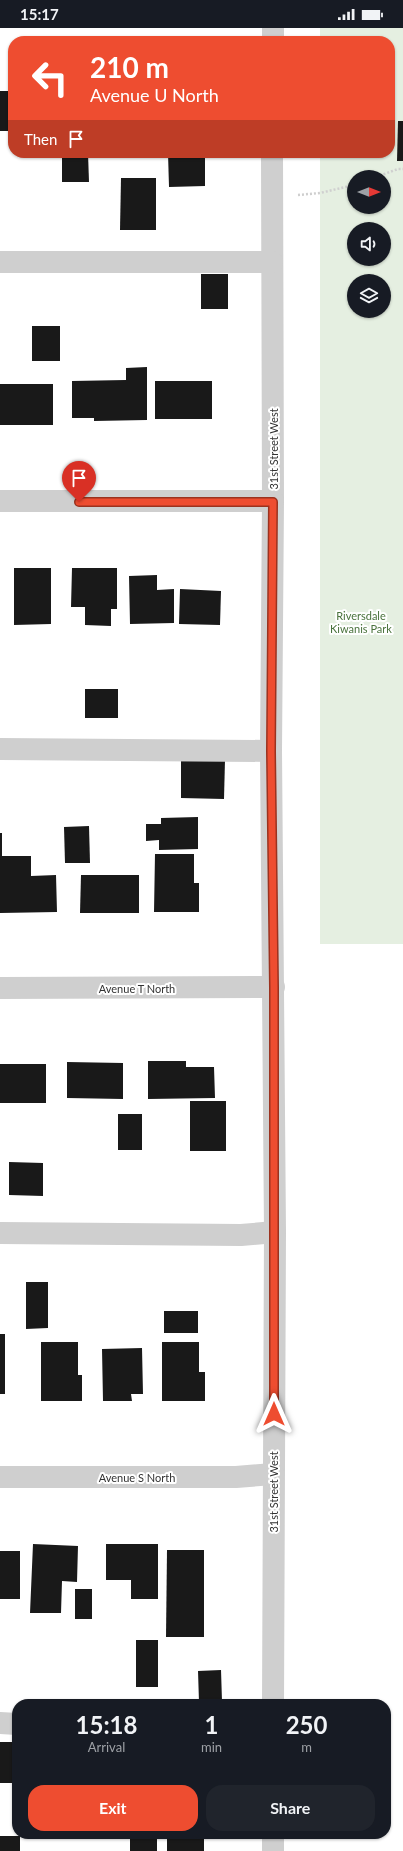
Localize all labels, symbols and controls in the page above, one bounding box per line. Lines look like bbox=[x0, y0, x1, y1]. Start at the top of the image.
text: 15:17 bbox=[20, 5, 59, 23]
text: 210 m bbox=[90, 50, 169, 84]
icon: left bbox=[24, 52, 76, 104]
text: Avenue U North bbox=[90, 84, 219, 106]
icon: arrive bbox=[65, 128, 87, 150]
text: Then bbox=[24, 130, 57, 148]
north arrow bbox=[347, 170, 391, 214]
map controls bbox=[347, 170, 391, 318]
button: sound bbox=[347, 222, 391, 266]
button: layers bbox=[347, 274, 391, 318]
street label: 31st Street West bbox=[267, 408, 280, 490]
pin bbox=[62, 461, 96, 502]
icon: arrive bbox=[68, 467, 90, 489]
park label: Riversdale Kiwanis Park bbox=[330, 609, 392, 635]
street label: Avenue T North bbox=[99, 982, 175, 995]
position arrow bbox=[253, 1393, 295, 1435]
street label: 31st Street West bbox=[267, 1451, 280, 1533]
street label: Avenue S North bbox=[99, 1471, 175, 1484]
text: 15:18 bbox=[76, 1710, 137, 1739]
text: 1 bbox=[205, 1710, 219, 1739]
text: 250 bbox=[286, 1710, 327, 1739]
text: Arrival bbox=[88, 1739, 125, 1755]
text: min bbox=[201, 1739, 222, 1755]
text: m bbox=[301, 1739, 312, 1755]
button: Exit bbox=[28, 1785, 198, 1831]
button: Share bbox=[206, 1785, 375, 1831]

